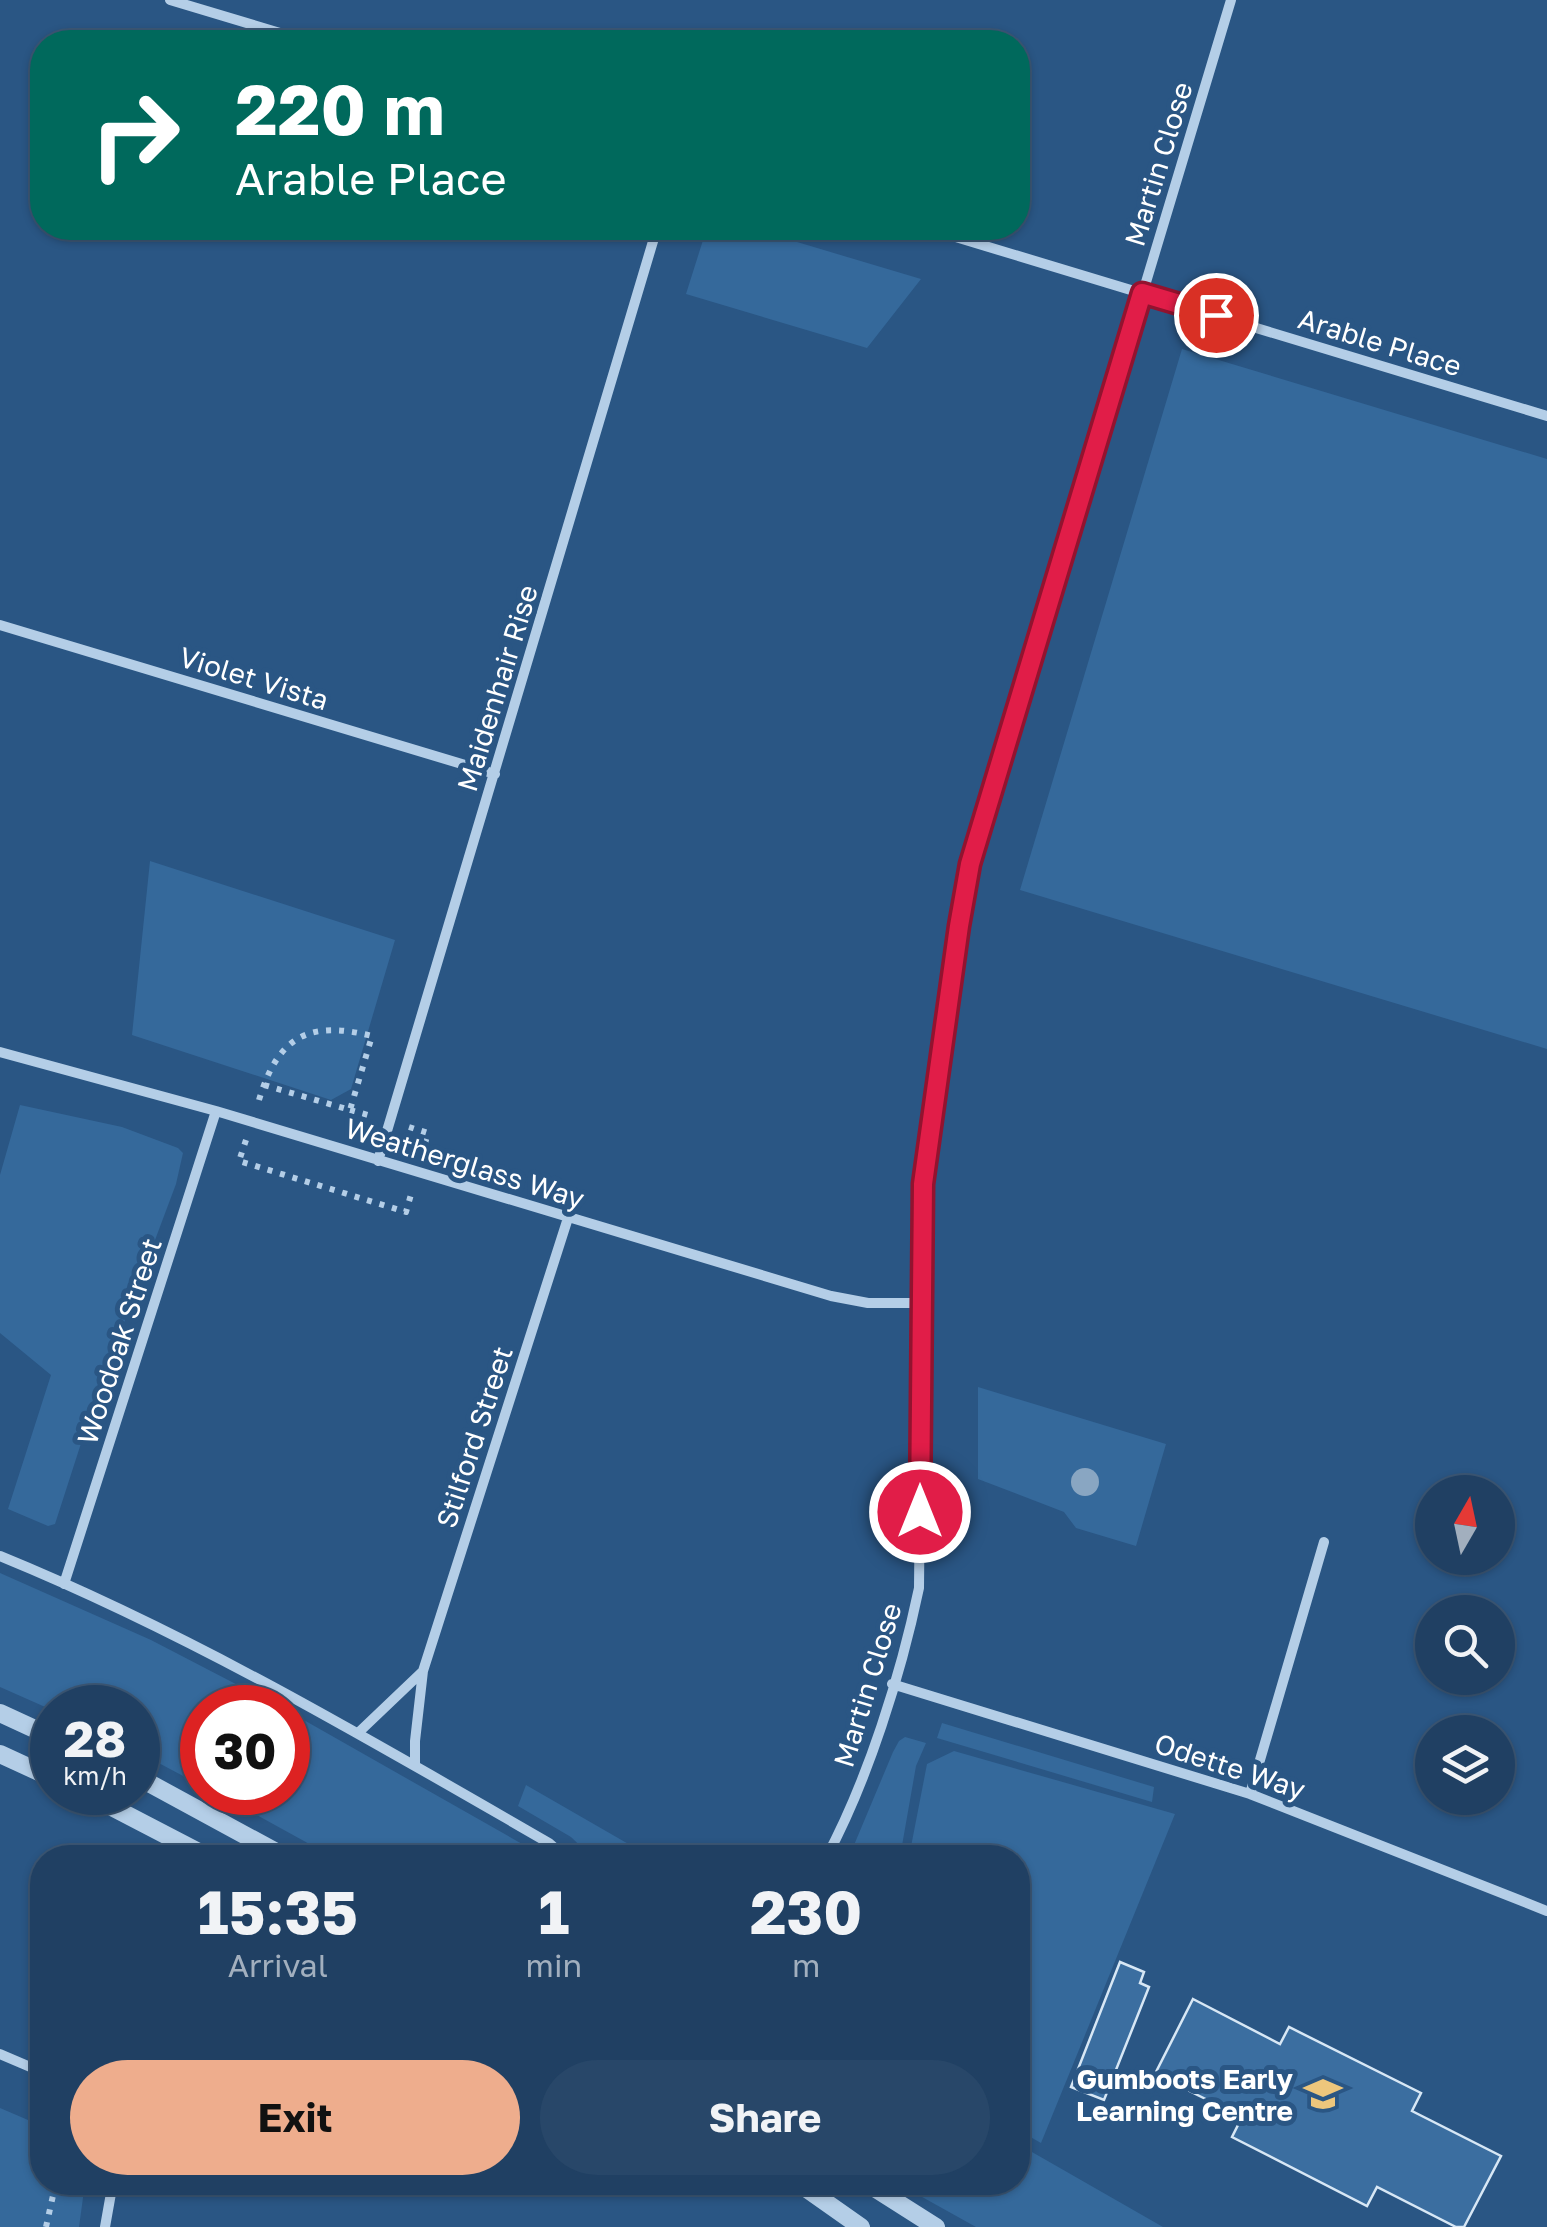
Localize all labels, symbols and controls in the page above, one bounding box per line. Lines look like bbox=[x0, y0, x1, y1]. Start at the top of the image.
text: 220 m bbox=[235, 66, 445, 150]
icon: right bbox=[70, 70, 200, 200]
street label: Martin Close bbox=[1117, 78, 1199, 250]
text: Arable Place bbox=[235, 151, 507, 205]
pin bbox=[1174, 273, 1259, 358]
icon: arrive bbox=[1189, 288, 1244, 343]
street label: Arable Place bbox=[1294, 302, 1466, 382]
street label: Maidenhair Rise bbox=[450, 581, 544, 795]
street label: Violet Vista bbox=[175, 640, 333, 716]
street label: Weatherglass Way bbox=[341, 1111, 589, 1215]
street label: Woodoak Street bbox=[70, 1234, 168, 1448]
street label: Stilford Street bbox=[429, 1342, 519, 1532]
position arrow bbox=[868, 1460, 972, 1564]
north arrow bbox=[1415, 1475, 1515, 1575]
map controls bbox=[1415, 1475, 1515, 1815]
button: search bbox=[1415, 1595, 1515, 1695]
street label: Martin Close bbox=[826, 1599, 908, 1771]
speed limit sign: 30 bbox=[180, 1685, 310, 1815]
text: 28 bbox=[64, 1708, 126, 1768]
button: layers bbox=[1415, 1715, 1515, 1815]
street label: Odette Way bbox=[1151, 1726, 1310, 1806]
text: km/h bbox=[63, 1760, 127, 1791]
text: 15:35 bbox=[198, 1875, 358, 1947]
text: 1 bbox=[538, 1875, 569, 1947]
text: 230 bbox=[750, 1875, 862, 1947]
text: Arrival bbox=[228, 1946, 328, 1984]
text: min bbox=[526, 1946, 582, 1984]
text: m bbox=[792, 1946, 820, 1984]
button: Exit bbox=[70, 2060, 520, 2175]
button: Share bbox=[540, 2060, 990, 2175]
place label: Gumboots Early Learning Centre bbox=[1076, 2062, 1293, 2127]
school or university icon: Gumboots Early Learning Centre bbox=[1302, 2073, 1344, 2115]

